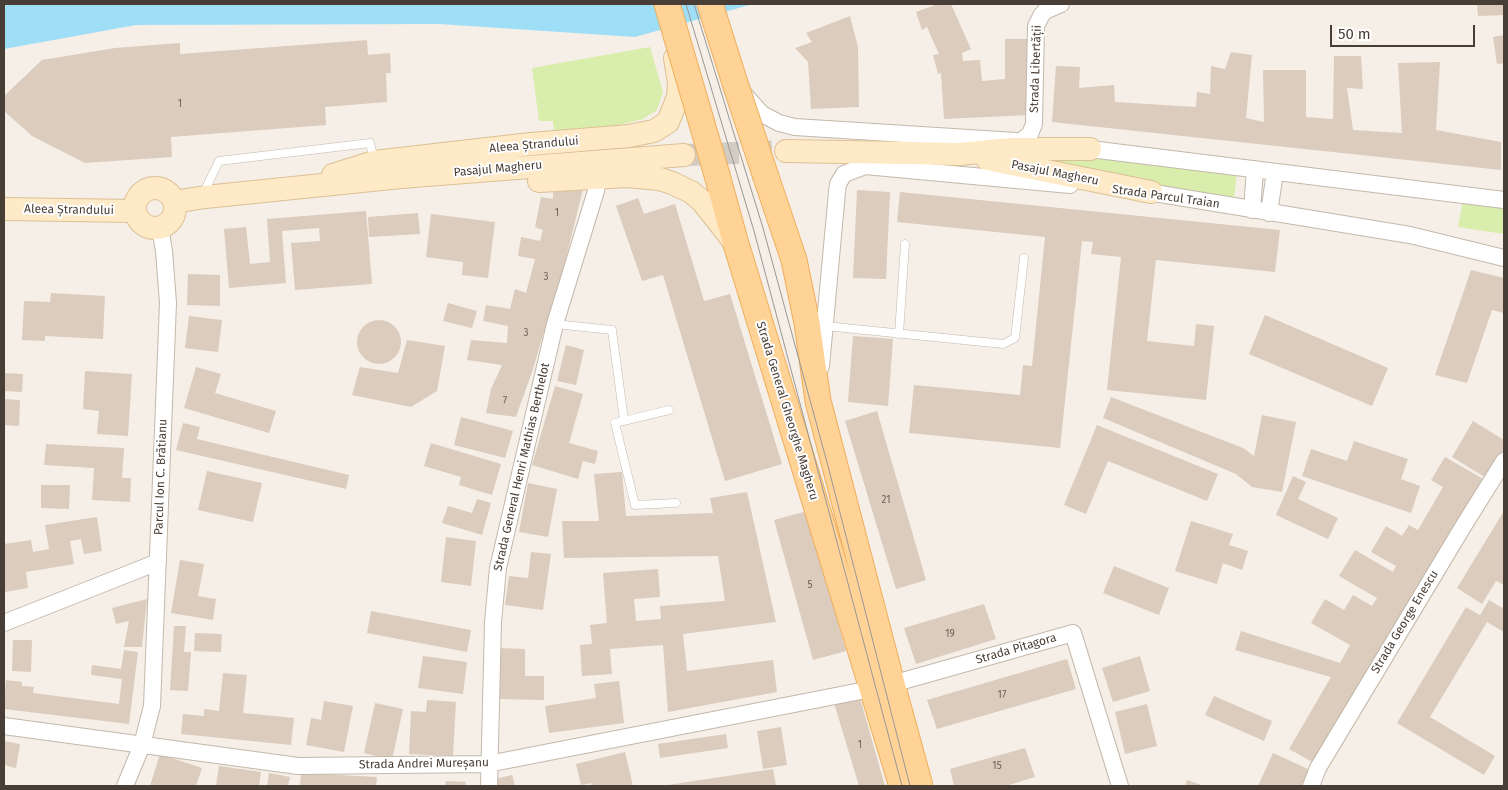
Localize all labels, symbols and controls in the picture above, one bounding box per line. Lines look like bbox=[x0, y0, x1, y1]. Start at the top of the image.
scale bar bbox=[1333, 15, 1478, 47]
street label: Strada Libertății bbox=[1027, 25, 1045, 113]
text: 50 m bbox=[1338, 25, 1371, 43]
house number: 1 bbox=[178, 98, 182, 110]
street label: Aleea Ștrandului bbox=[489, 134, 579, 156]
street label: Pasajul Magheru bbox=[1010, 157, 1100, 189]
street label: Pasajul Magheru bbox=[453, 158, 543, 180]
street label: Strada Parcul Traian bbox=[1111, 182, 1221, 212]
street label: Aleea Ștrandului bbox=[24, 202, 114, 218]
house number: 1 bbox=[555, 207, 559, 219]
house number: 3 bbox=[544, 271, 548, 283]
street label: Strada General Gheorghe Magheru bbox=[753, 320, 821, 502]
house number: 3 bbox=[524, 327, 528, 339]
street label: Strada General Henri Mathias Berthelot bbox=[491, 361, 553, 573]
house number: 7 bbox=[503, 395, 507, 407]
street label: Parcul Ion C. Brătianu bbox=[152, 419, 170, 535]
house number: 21 bbox=[881, 494, 891, 506]
street label: Strada George Enescu bbox=[1368, 568, 1442, 676]
house number: 5 bbox=[807, 579, 813, 591]
house number: 19 bbox=[945, 628, 955, 640]
street label: Strada Pitagora bbox=[974, 631, 1058, 667]
house number: 17 bbox=[998, 689, 1006, 701]
house number: 1 bbox=[858, 739, 862, 751]
street label: Strada Andrei Mureșanu bbox=[359, 756, 489, 772]
house number: 15 bbox=[992, 760, 1002, 772]

